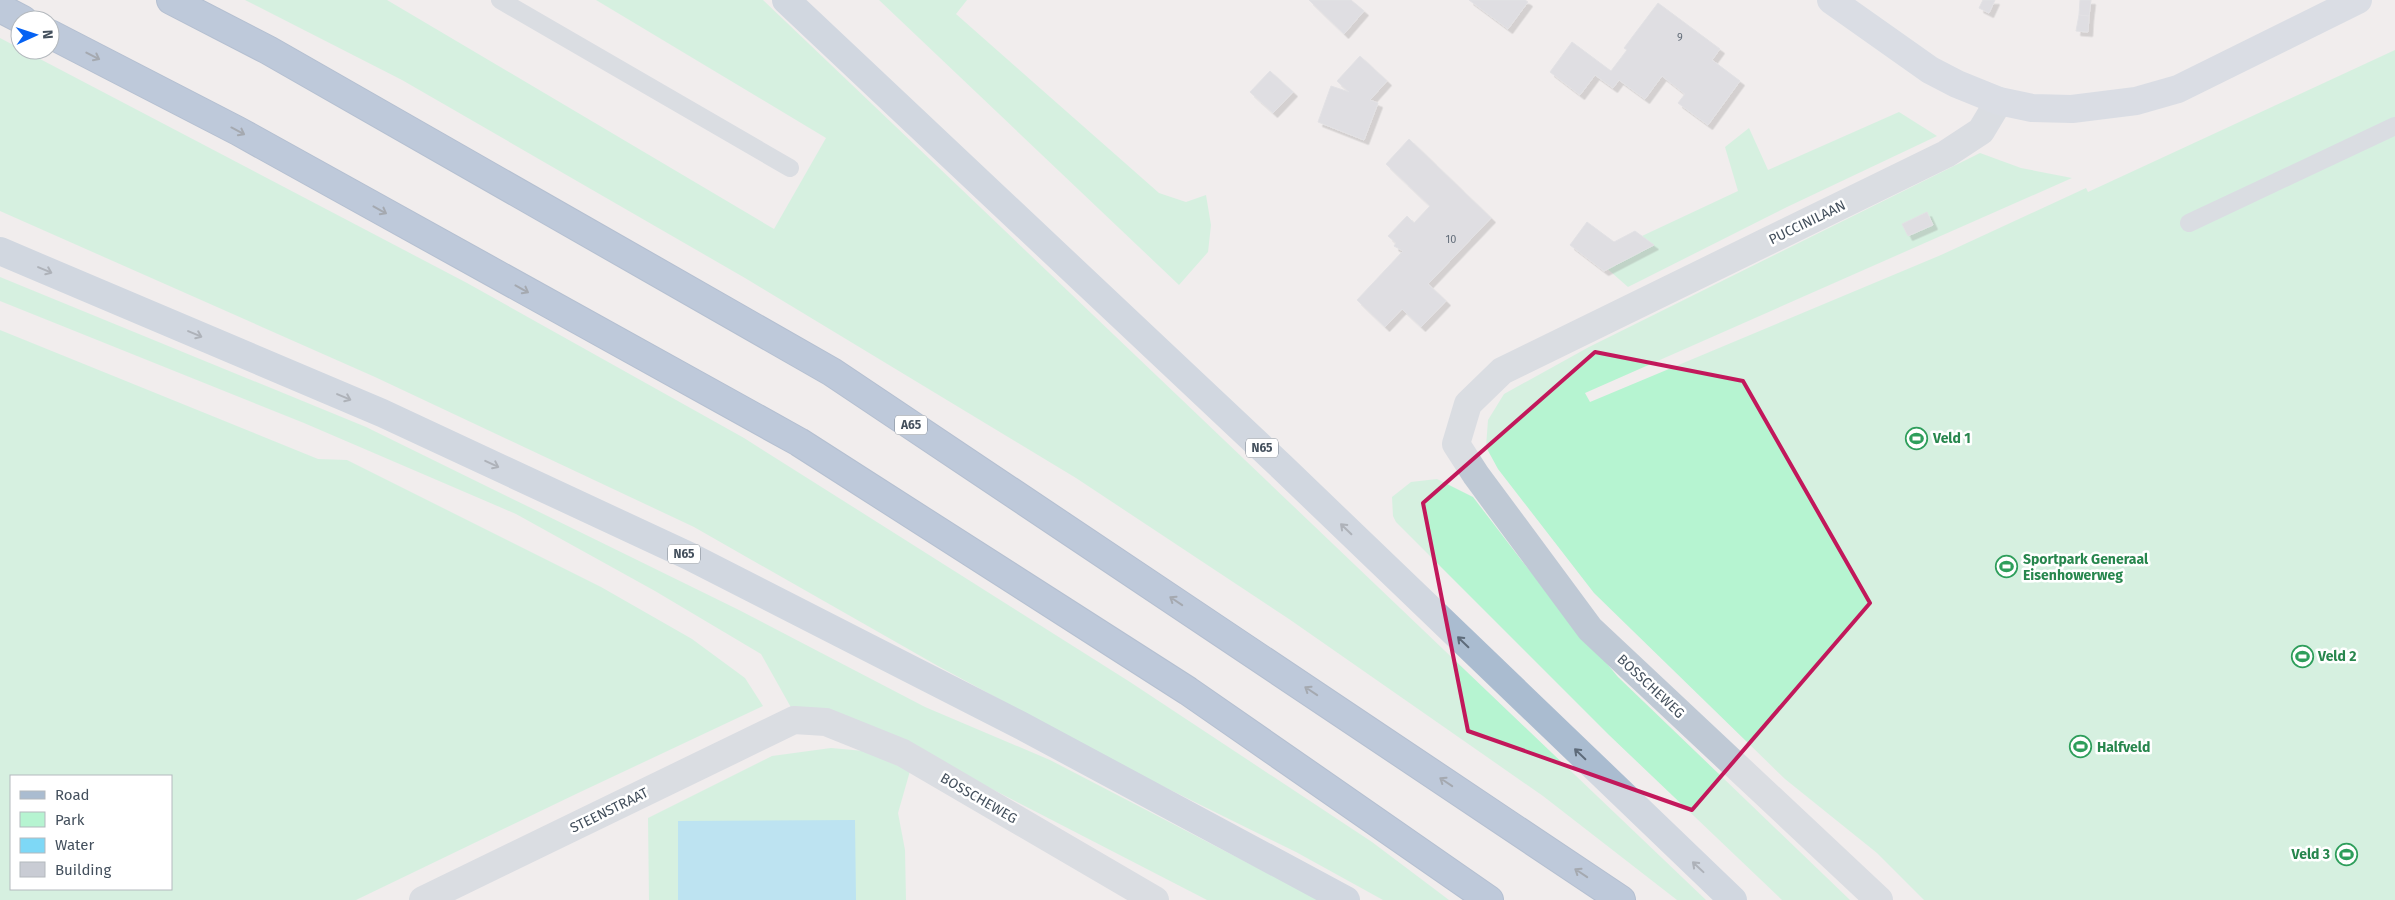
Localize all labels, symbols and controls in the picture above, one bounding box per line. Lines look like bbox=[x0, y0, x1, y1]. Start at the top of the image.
north arrow bbox=[10, 10, 60, 60]
text: N bbox=[39, 29, 56, 39]
house number: 9 bbox=[1677, 31, 1683, 44]
one-way arrow bbox=[86, 51, 101, 61]
one-way arrow bbox=[230, 126, 245, 136]
street label: PUCCINILAAN bbox=[1766, 197, 1848, 248]
one-way arrow bbox=[372, 205, 387, 215]
house number: 10 bbox=[1446, 233, 1456, 246]
one-way arrow bbox=[37, 266, 52, 276]
one-way arrow bbox=[514, 284, 528, 294]
one-way arrow bbox=[187, 330, 202, 339]
one-way arrow bbox=[336, 393, 351, 402]
road number: A65 bbox=[895, 416, 927, 434]
sports icon: Veld 1 bbox=[1905, 426, 1929, 450]
place label: Veld 1 bbox=[1932, 430, 1971, 447]
road number: N65 bbox=[1246, 438, 1278, 458]
one-way arrow bbox=[484, 460, 499, 470]
one-way arrow bbox=[1340, 523, 1352, 535]
road number: N65 bbox=[668, 544, 700, 564]
place label: Sportpark Generaal Eisenhowerweg bbox=[2023, 551, 2149, 584]
sports icon: Sportpark Generaal Eisenhowerweg bbox=[1995, 555, 2019, 579]
one-way arrow bbox=[1169, 596, 1183, 606]
one-way arrow bbox=[1458, 636, 1470, 648]
sports icon: Veld 2 bbox=[2290, 644, 2314, 668]
place label: Veld 2 bbox=[2317, 648, 2356, 665]
street label: BOSSCHEWEG bbox=[1613, 651, 1688, 722]
one-way arrow bbox=[1304, 686, 1318, 696]
sports icon: Halfveld bbox=[2069, 735, 2093, 759]
place label: Halfveld bbox=[2097, 739, 2150, 756]
one-way arrow bbox=[1574, 748, 1587, 760]
street label: BOSSCHEWEG bbox=[937, 770, 1020, 827]
legend bbox=[10, 775, 172, 890]
one-way arrow bbox=[1439, 777, 1453, 787]
street label: STEENSTRAAT bbox=[567, 784, 652, 837]
text: Road bbox=[55, 786, 90, 804]
text: Park bbox=[55, 811, 85, 829]
text: Water bbox=[55, 836, 94, 854]
sports icon: Veld 3 bbox=[2334, 842, 2358, 866]
place label: Veld 3 bbox=[2291, 846, 2330, 863]
text: Building bbox=[55, 861, 111, 879]
one-way arrow bbox=[1691, 861, 1704, 873]
one-way arrow bbox=[1574, 868, 1588, 878]

